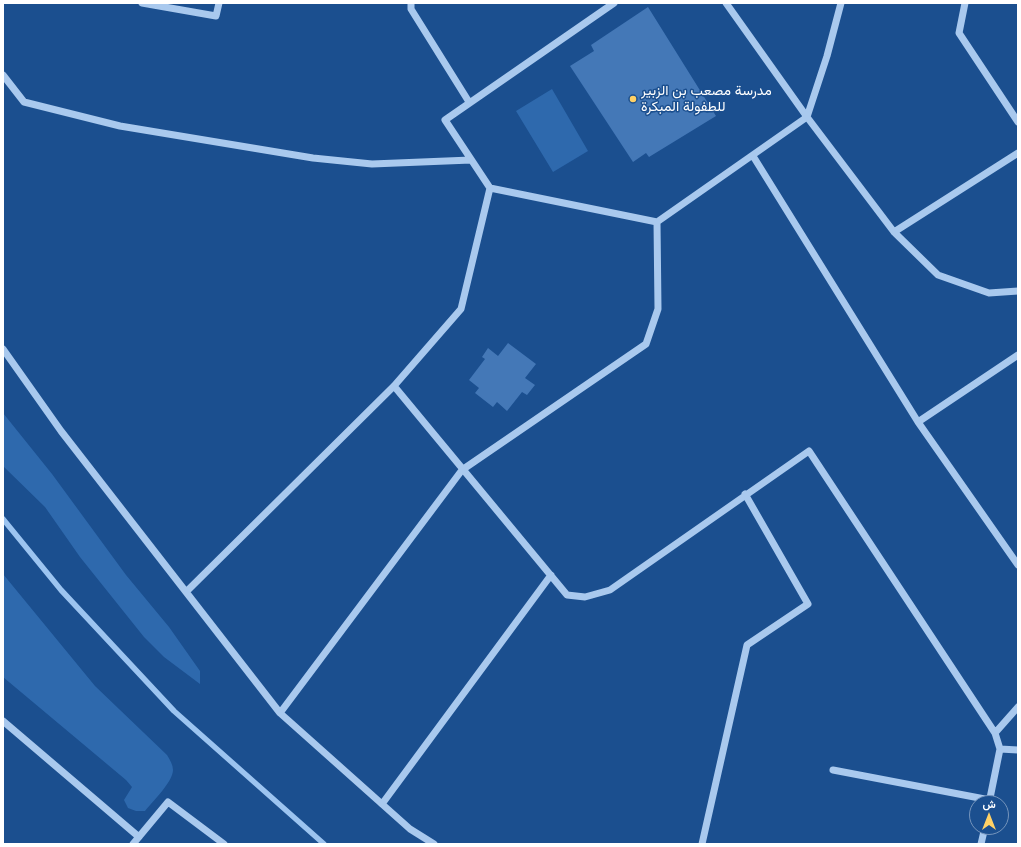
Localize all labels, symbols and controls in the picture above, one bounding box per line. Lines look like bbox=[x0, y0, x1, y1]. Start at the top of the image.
place label: مدرسة مصعب بن الزبير للطفولة المبكرة bbox=[641, 83, 772, 116]
marker: مدرسة مصعب بن الزبير للطفولة المبكرة bbox=[628, 94, 638, 104]
north arrow bbox=[969, 795, 1009, 835]
text: ش bbox=[982, 798, 996, 810]

